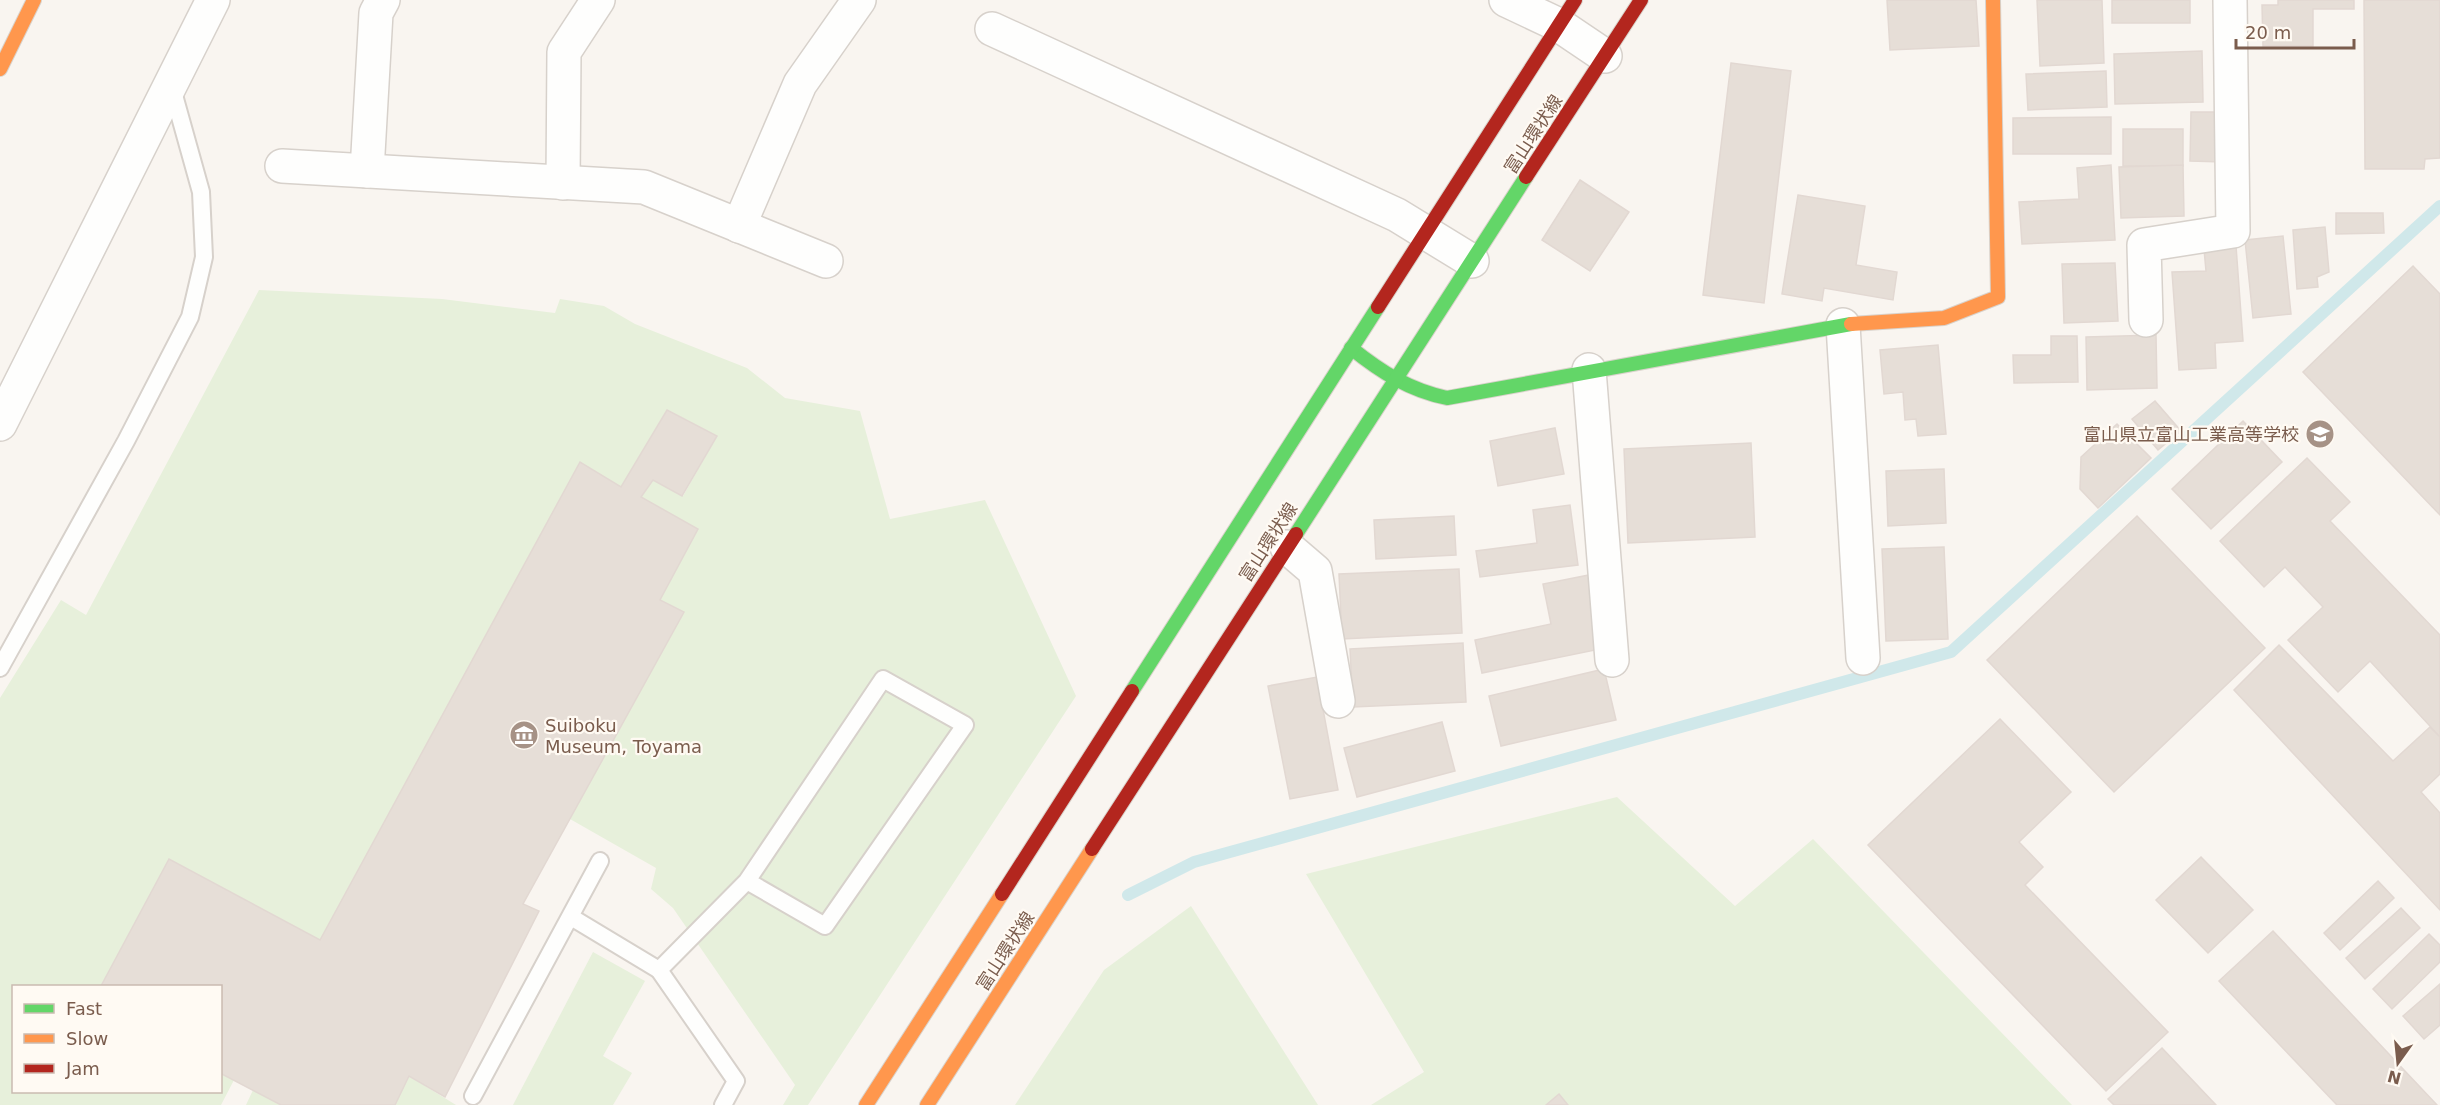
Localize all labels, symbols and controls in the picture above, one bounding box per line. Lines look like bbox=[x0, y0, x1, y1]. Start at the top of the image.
scale bar bbox=[2236, 12, 2354, 50]
text: 20 m bbox=[2245, 22, 2291, 43]
street label: 富山環状線 bbox=[1500, 91, 1566, 177]
school or university icon: 富山県立富山工業高等学校 bbox=[2304, 418, 2336, 450]
place label: 富山県立富山工業高等学校 bbox=[2083, 424, 2299, 445]
street label: 富山環状線 bbox=[1235, 499, 1301, 585]
place label: Suiboku Museum, Toyama bbox=[545, 715, 702, 757]
museum icon: Suiboku Museum, Toyama bbox=[508, 719, 540, 751]
street label: 富山環状線 bbox=[972, 908, 1038, 994]
legend bbox=[12, 985, 222, 1093]
text: Fast bbox=[66, 998, 102, 1019]
text: Slow bbox=[66, 1028, 108, 1049]
north arrow bbox=[2368, 1033, 2428, 1093]
text: Jam bbox=[65, 1058, 100, 1079]
text: N bbox=[2385, 1066, 2403, 1088]

